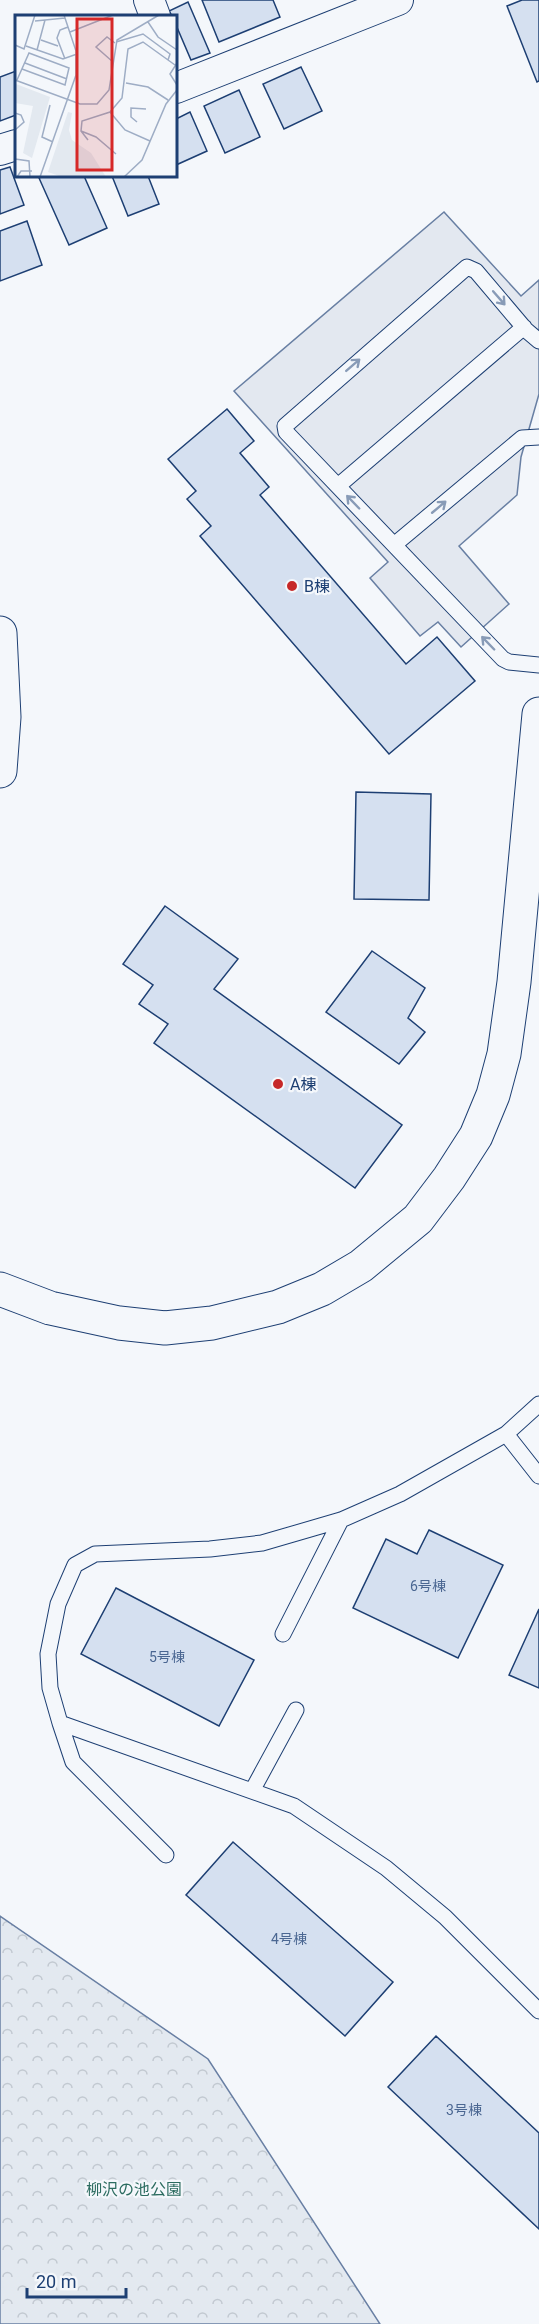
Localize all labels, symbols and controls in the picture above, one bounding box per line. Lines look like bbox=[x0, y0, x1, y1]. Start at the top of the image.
inset map bbox=[15, 15, 177, 177]
one-way arrow bbox=[492, 290, 506, 305]
one-way arrow bbox=[345, 358, 360, 372]
one-way arrow bbox=[346, 495, 361, 510]
one-way arrow bbox=[431, 500, 446, 514]
place label: B棟 bbox=[304, 577, 330, 596]
marker: B棟 bbox=[285, 579, 299, 593]
one-way arrow bbox=[481, 636, 495, 651]
place label: A棟 bbox=[290, 1075, 316, 1094]
marker: A棟 bbox=[271, 1077, 285, 1091]
house number: 6号棟 bbox=[410, 1578, 446, 1594]
house number: 5号棟 bbox=[149, 1649, 185, 1665]
house number: 4号棟 bbox=[271, 1931, 307, 1947]
house number: 3号棟 bbox=[446, 2102, 482, 2118]
park label: 柳沢の池公園 bbox=[86, 2180, 182, 2199]
scale bar bbox=[27, 2261, 126, 2299]
text: 20 m bbox=[36, 2271, 76, 2292]

